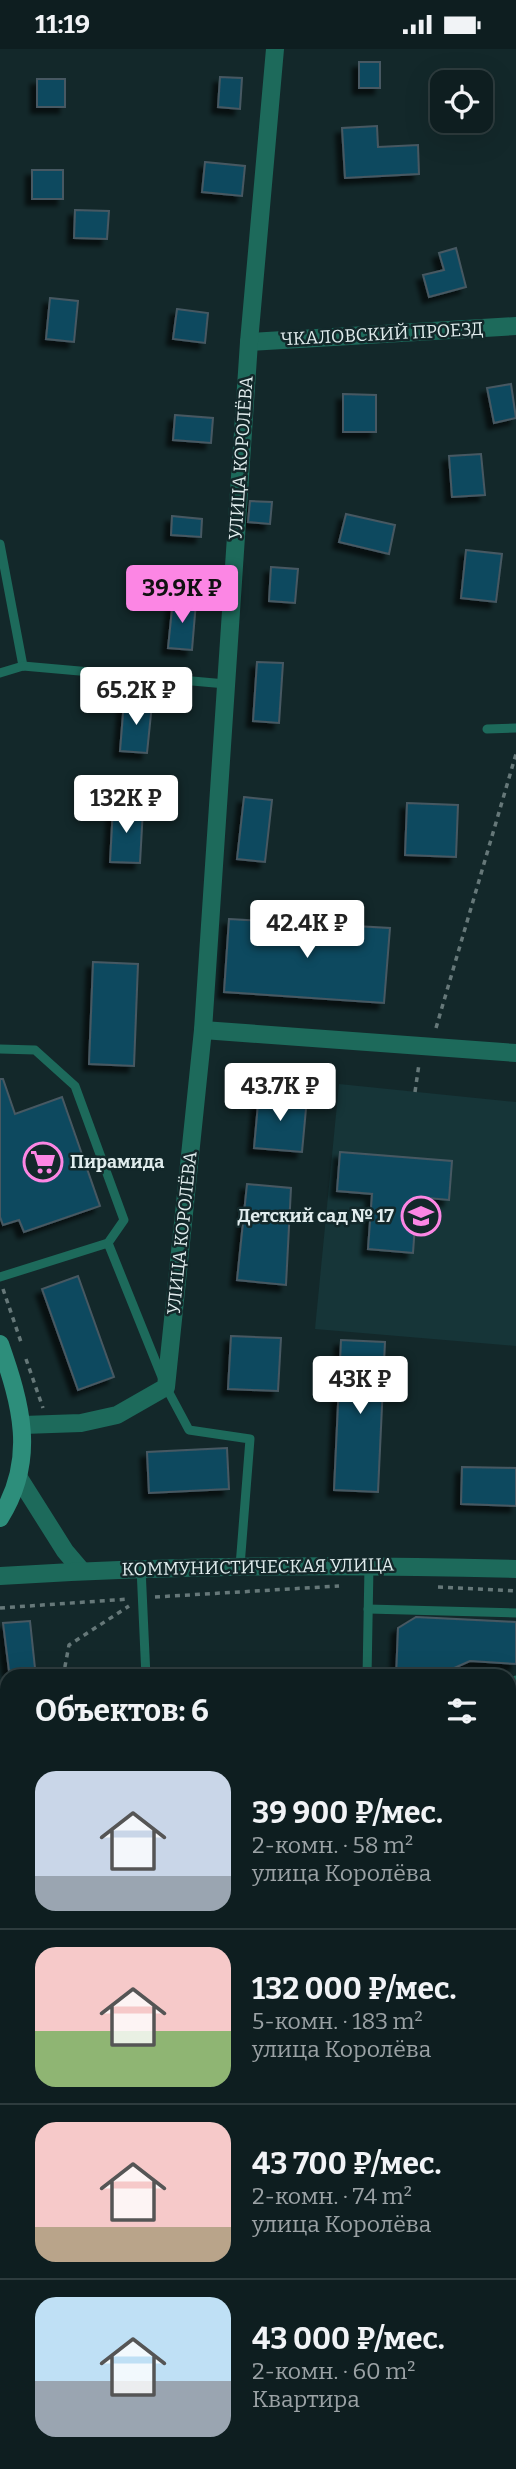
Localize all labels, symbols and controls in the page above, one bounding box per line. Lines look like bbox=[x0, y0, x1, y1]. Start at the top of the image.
text: 11:19 bbox=[35, 9, 90, 40]
map controls bbox=[430, 70, 493, 133]
button: locate bbox=[430, 70, 493, 133]
street label: ЧКАЛОВСКИЙ ПРОЕЗД bbox=[280, 318, 484, 350]
street label: УЛИЦА КОРОЛЁВА bbox=[224, 375, 258, 541]
pin: 39.9K ₽ bbox=[117, 565, 247, 625]
text: 39.9K ₽ bbox=[142, 574, 222, 602]
pin: 65.2K ₽ bbox=[71, 667, 201, 727]
text: 65.2K ₽ bbox=[96, 676, 176, 704]
pin: 132K ₽ bbox=[69, 775, 183, 835]
text: 132K ₽ bbox=[90, 784, 162, 812]
pin: 42.4K ₽ bbox=[242, 901, 372, 960]
text: 42.4K ₽ bbox=[266, 909, 348, 937]
pin: 43.7K ₽ bbox=[215, 1063, 345, 1123]
text: 43.7K ₽ bbox=[241, 1072, 319, 1100]
supermarket icon: Пирамида bbox=[22, 1141, 64, 1183]
street label: УЛИЦА КОРОЛЁВА bbox=[162, 1150, 202, 1316]
place label: Пирамида bbox=[70, 1151, 164, 1173]
school or university icon: Детский сад № 17 bbox=[400, 1195, 442, 1237]
place label: Детский сад № 17 bbox=[238, 1205, 394, 1227]
pin: 43K ₽ bbox=[311, 1357, 409, 1416]
text: 43K ₽ bbox=[329, 1365, 391, 1393]
street label: КОММУНИСТИЧЕСКАЯ УЛИЦА bbox=[122, 1554, 395, 1580]
icon: filters bbox=[443, 1692, 481, 1730]
text: Объектов: 6 bbox=[35, 1693, 209, 1729]
text: 39 900 ₽/мес. bbox=[252, 1795, 443, 1831]
icon: home bbox=[91, 1799, 175, 1883]
text: 2-комн. · 58 m² bbox=[252, 1831, 413, 1859]
text: улица Королёва bbox=[252, 1859, 431, 1887]
text: 132 000 ₽/мес. bbox=[252, 1971, 456, 2007]
icon: home bbox=[91, 1975, 175, 2059]
text: 5-комн. · 183 m² bbox=[252, 2007, 423, 2035]
text: улица Королёва bbox=[252, 2035, 431, 2063]
text: 43 700 ₽/мес. bbox=[252, 2146, 441, 2182]
icon: home bbox=[91, 2150, 175, 2234]
text: 2-комн. · 74 m² bbox=[252, 2182, 412, 2210]
text: улица Королёва bbox=[252, 2210, 431, 2238]
text: 43 000 ₽/мес. bbox=[252, 2321, 445, 2357]
icon: home bbox=[91, 2325, 175, 2409]
text: 2-комн. · 60 m² bbox=[252, 2357, 415, 2385]
text: Квартира bbox=[252, 2385, 360, 2413]

